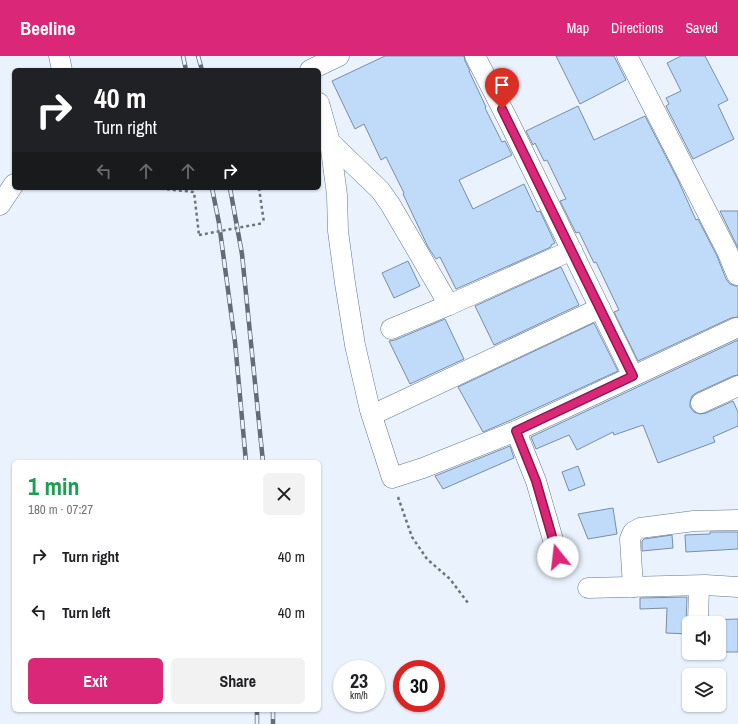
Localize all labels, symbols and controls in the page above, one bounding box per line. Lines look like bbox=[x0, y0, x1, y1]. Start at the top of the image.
text: Beeline bbox=[20, 15, 75, 41]
text: Map bbox=[567, 19, 589, 37]
text: Directions bbox=[611, 19, 663, 37]
text: Saved bbox=[685, 19, 718, 37]
pin bbox=[485, 68, 519, 109]
icon: arrive bbox=[491, 74, 513, 96]
text: 40 m bbox=[94, 79, 146, 117]
icon: right bbox=[28, 84, 80, 136]
text: Turn right bbox=[94, 115, 157, 140]
icon: left bbox=[93, 160, 115, 182]
icon: ahead bbox=[135, 160, 157, 182]
icon: ahead bbox=[177, 160, 199, 182]
icon: right bbox=[219, 160, 241, 182]
text: 1 min bbox=[28, 470, 79, 502]
button: close bbox=[263, 473, 305, 515]
text: 180 m · 07:27 bbox=[28, 501, 93, 518]
position arrow bbox=[537, 536, 579, 578]
icon: right bbox=[28, 545, 50, 567]
text: Turn right bbox=[62, 546, 119, 567]
text: 40 m bbox=[278, 546, 305, 567]
icon: left bbox=[28, 601, 50, 623]
text: Turn left bbox=[62, 602, 110, 623]
text: 40 m bbox=[278, 602, 305, 623]
map controls bbox=[682, 616, 726, 712]
button: sound bbox=[682, 616, 726, 660]
button: Exit bbox=[28, 658, 163, 704]
button: Share bbox=[171, 658, 305, 704]
speed limit sign: 30 bbox=[393, 660, 445, 712]
text: 23 bbox=[350, 667, 368, 694]
button: layers bbox=[682, 668, 726, 712]
text: km/h bbox=[350, 689, 368, 702]

